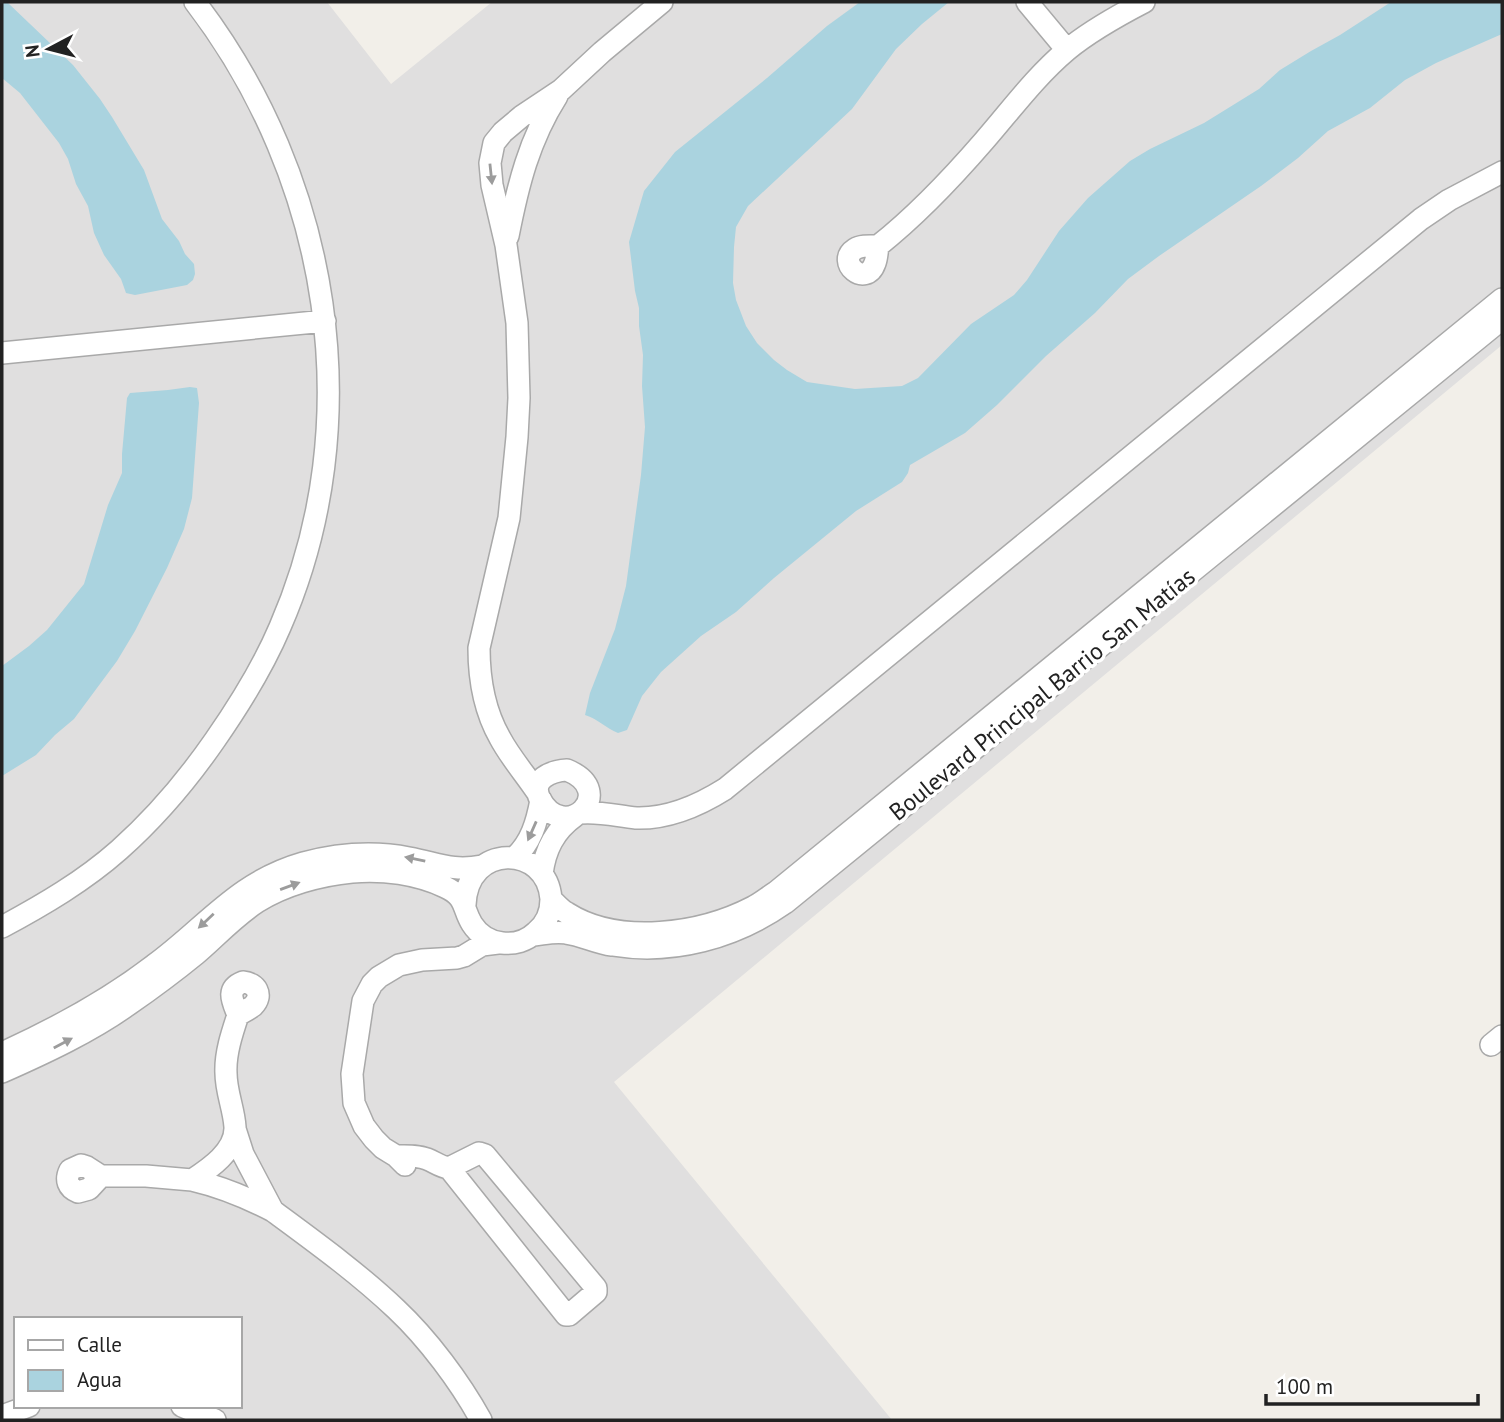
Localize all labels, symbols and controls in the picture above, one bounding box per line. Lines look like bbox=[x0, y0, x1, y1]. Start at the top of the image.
north arrow bbox=[14, 14, 84, 84]
text: N bbox=[19, 43, 45, 59]
one-way arrow bbox=[486, 163, 497, 185]
street label: Boulevard Principal Barrio San Matías bbox=[883, 561, 1201, 827]
one-way arrow bbox=[526, 821, 537, 842]
one-way arrow bbox=[404, 854, 426, 865]
one-way arrow bbox=[279, 881, 300, 892]
one-way arrow bbox=[198, 912, 215, 928]
one-way arrow bbox=[54, 1037, 74, 1049]
legend bbox=[14, 1317, 242, 1408]
text: Calle bbox=[77, 1331, 122, 1358]
scale bar bbox=[1266, 1362, 1478, 1406]
text: Agua bbox=[77, 1366, 122, 1393]
text: 100 m bbox=[1276, 1373, 1333, 1400]

